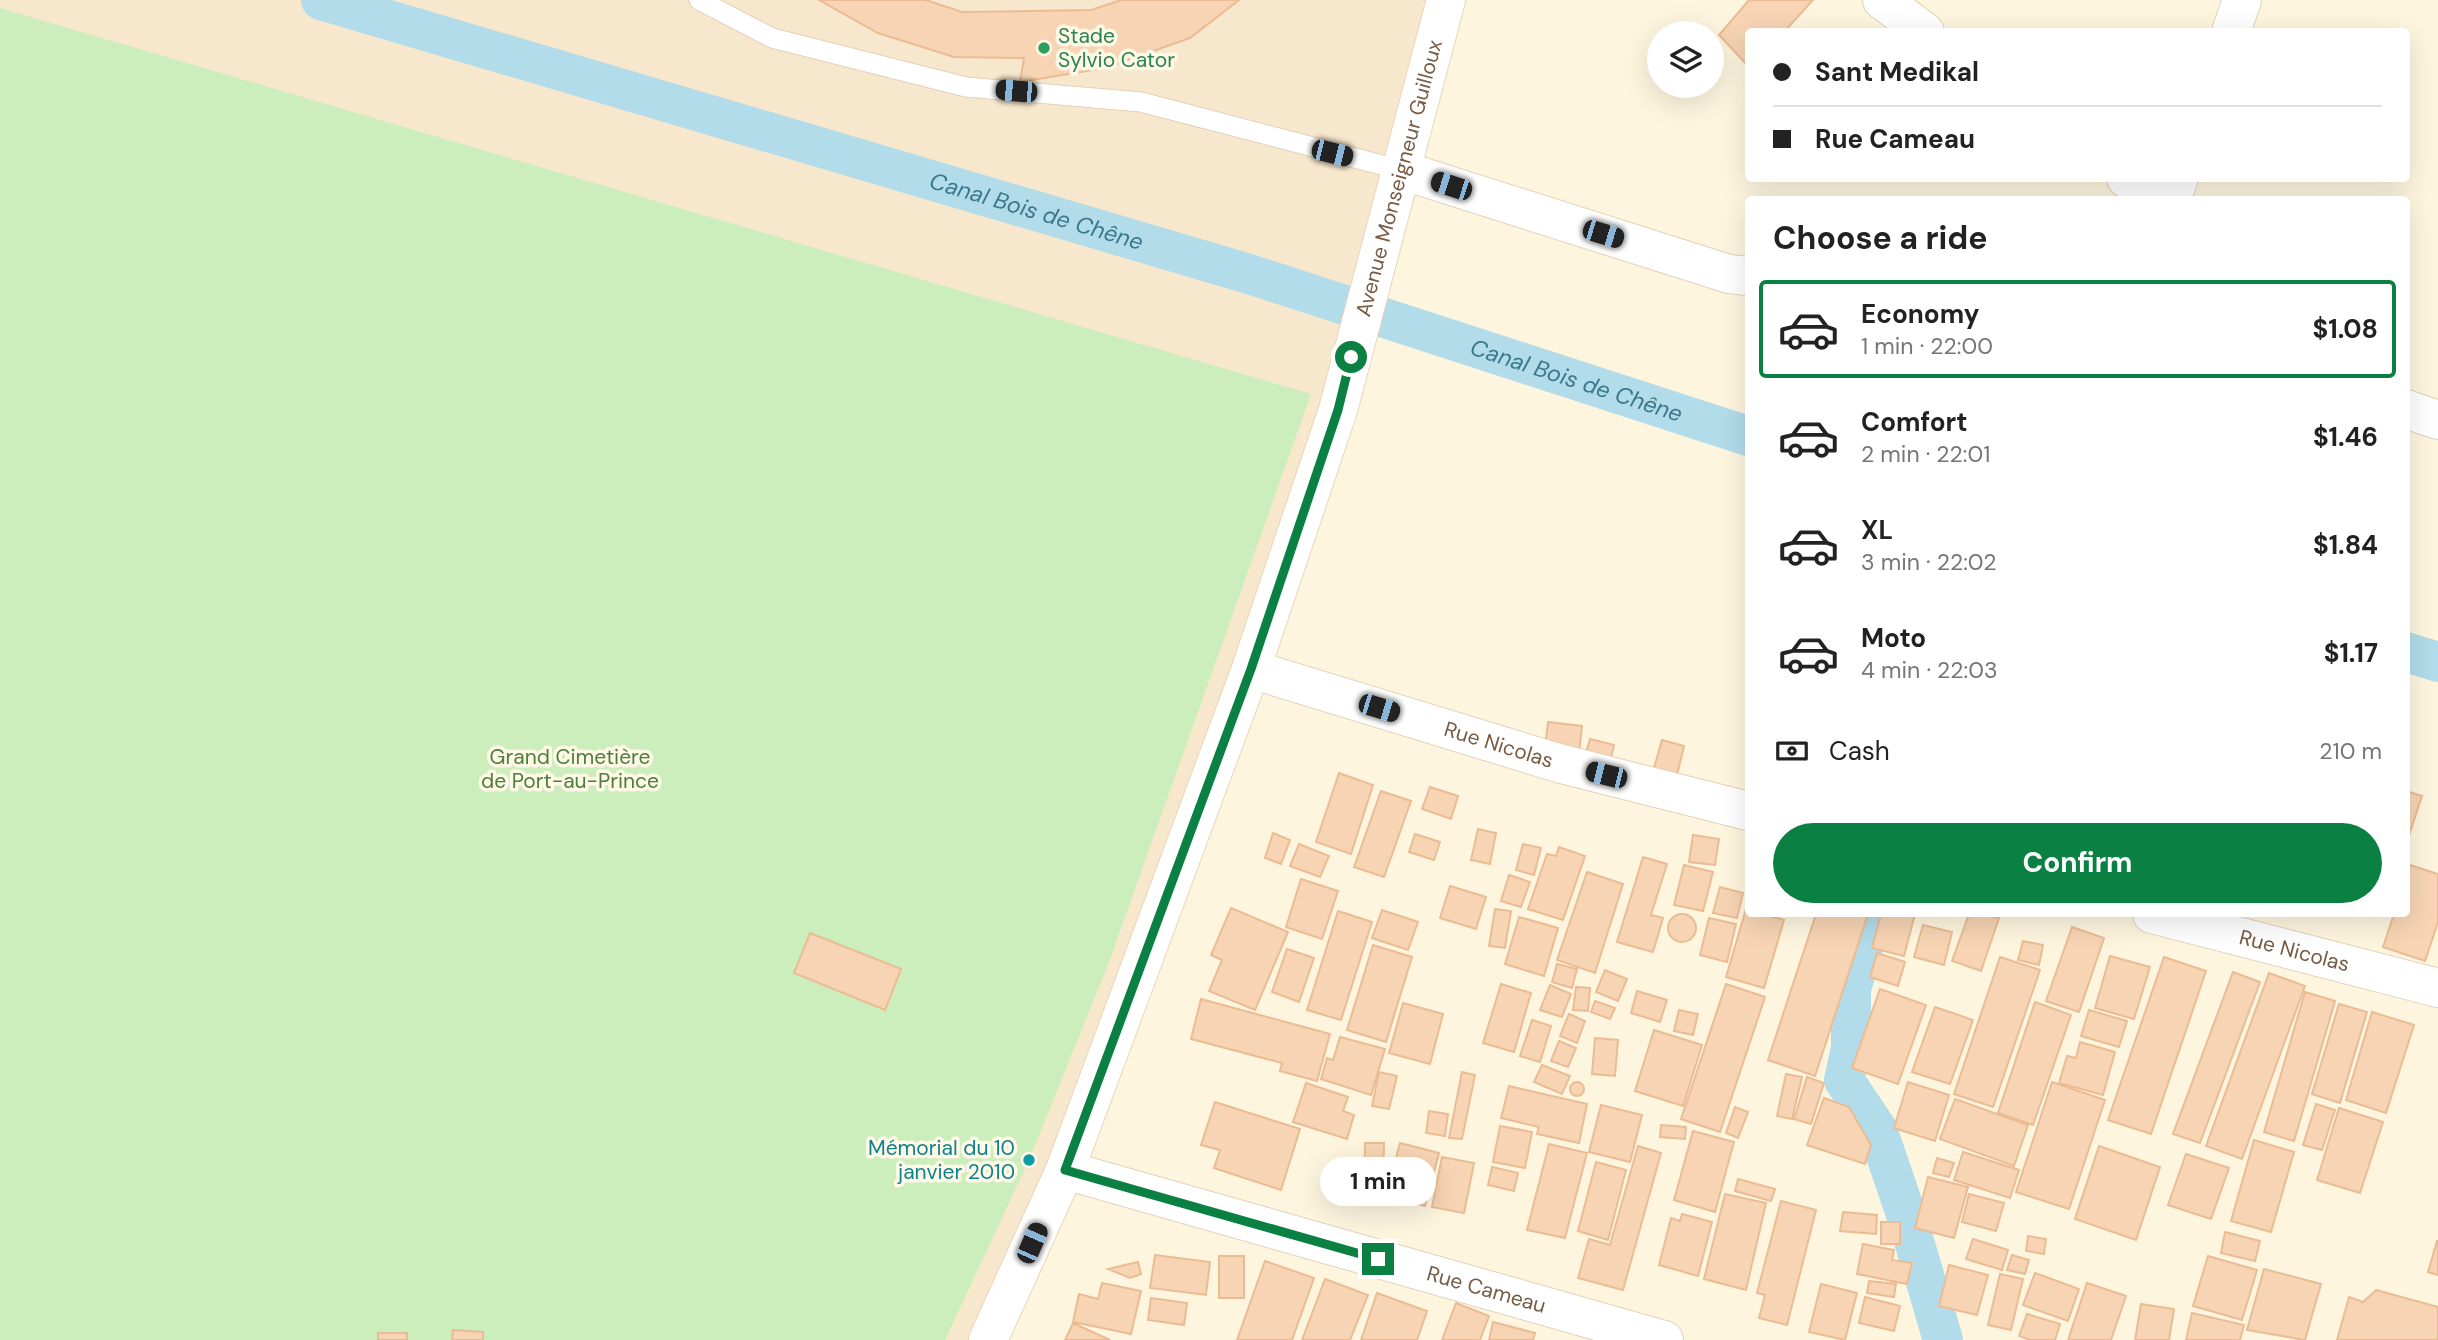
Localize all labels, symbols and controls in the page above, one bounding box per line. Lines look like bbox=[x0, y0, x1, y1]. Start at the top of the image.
map controls bbox=[1647, 21, 1724, 98]
button: layers bbox=[1647, 21, 1724, 98]
place label: Stade Sylvio Cator bbox=[1058, 22, 1175, 74]
street label: Avenue Monseigneur Guilloux bbox=[1349, 37, 1449, 320]
marker: Stade Sylvio Cator bbox=[1036, 40, 1052, 56]
text: Sant Medikal bbox=[1815, 55, 1979, 89]
car bbox=[995, 79, 1038, 103]
text: Rue Cameau bbox=[1815, 122, 1975, 156]
car bbox=[1310, 138, 1355, 168]
water label: Canal Bois de Chêne bbox=[926, 166, 1147, 257]
car bbox=[1428, 170, 1475, 202]
text: Choose a ride bbox=[1773, 217, 1988, 259]
car bbox=[1580, 218, 1627, 250]
text: Economy bbox=[1861, 297, 1979, 331]
icon: car bbox=[1777, 298, 1840, 361]
text: $1.08 bbox=[2313, 312, 2378, 346]
text: 1 min · 22:00 bbox=[1861, 331, 1993, 361]
water label: Canal Bois de Chêne bbox=[1467, 332, 1686, 429]
route start bbox=[1335, 341, 1367, 373]
text: Comfort bbox=[1861, 405, 1967, 439]
icon: car bbox=[1777, 406, 1840, 469]
text: $1.46 bbox=[2313, 420, 2378, 454]
text: 2 min · 22:01 bbox=[1861, 439, 1990, 469]
text: XL bbox=[1861, 513, 1893, 547]
icon: car bbox=[1777, 514, 1840, 577]
text: $1.84 bbox=[2313, 528, 2378, 562]
text: 3 min · 22:02 bbox=[1861, 547, 1997, 577]
text: Moto bbox=[1861, 621, 1926, 655]
icon: car bbox=[1777, 622, 1840, 685]
text: $1.17 bbox=[2324, 636, 2378, 670]
text: 4 min · 22:03 bbox=[1861, 655, 1998, 685]
car bbox=[1356, 692, 1403, 724]
street label: Rue Nicolas bbox=[1441, 715, 1557, 775]
icon: cash bbox=[1773, 732, 1811, 770]
text: Cash bbox=[1829, 734, 1890, 768]
text: 210 m bbox=[2319, 736, 2382, 766]
park label: Grand Cimetière de Port-au-Prince bbox=[481, 743, 659, 795]
car bbox=[1584, 760, 1629, 790]
button: Confirm bbox=[1773, 823, 2382, 903]
street label: Rue Nicolas bbox=[2236, 923, 2352, 978]
place label: Mémorial du 10 janvier 2010 bbox=[868, 1134, 1015, 1186]
marker: Mémorial du 10 janvier 2010 bbox=[1021, 1152, 1037, 1168]
callout: 1 min bbox=[1320, 1158, 1436, 1206]
text: 1 min bbox=[1350, 1166, 1406, 1196]
car bbox=[1014, 1220, 1051, 1266]
route end bbox=[1362, 1243, 1394, 1275]
street label: Rue Cameau bbox=[1424, 1259, 1549, 1320]

